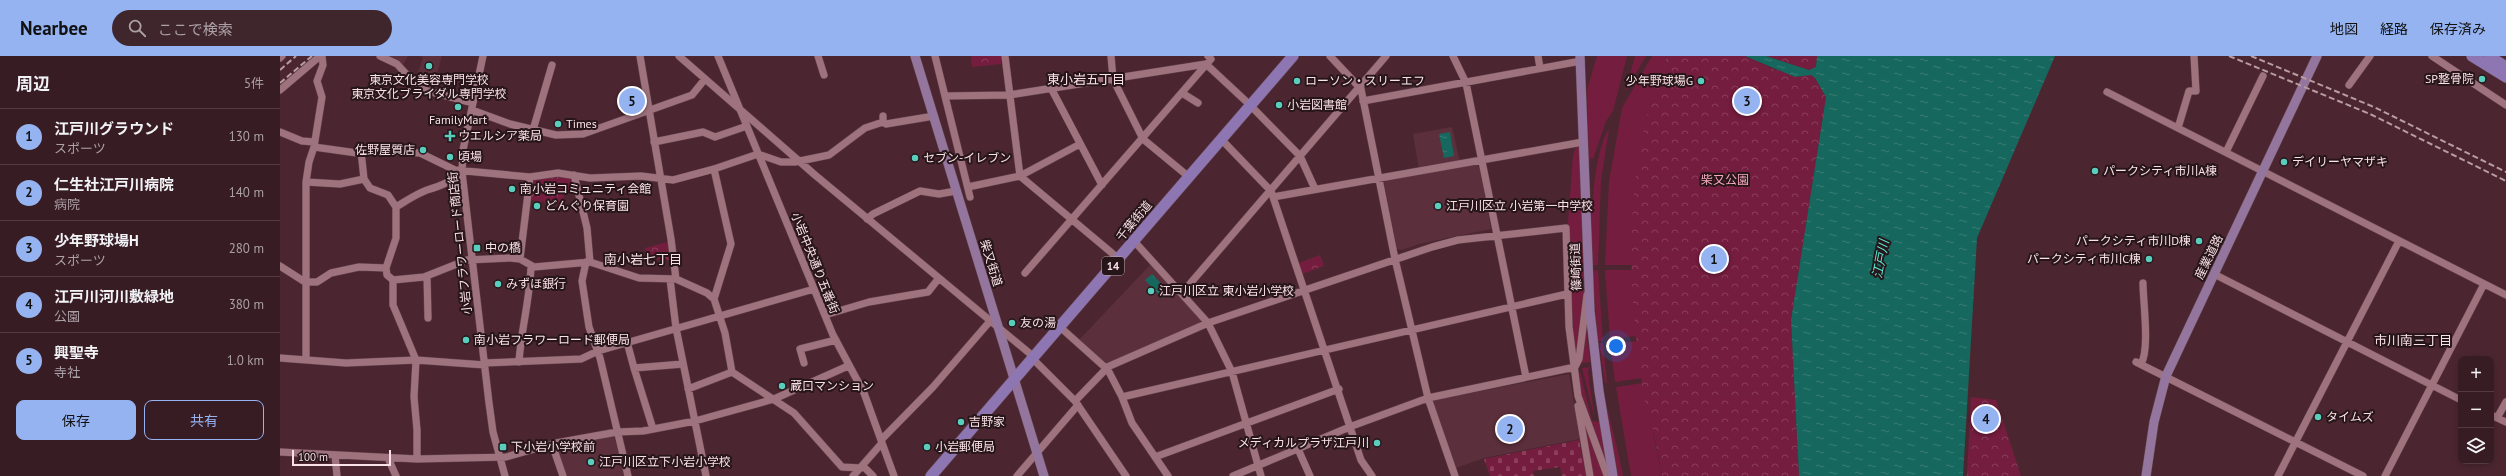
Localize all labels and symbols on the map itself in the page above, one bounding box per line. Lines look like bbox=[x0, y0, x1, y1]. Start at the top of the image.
marker: 東京文化美容専門学校 東京文化ブライダル専門学校 bbox=[424, 61, 434, 71]
district label: 東小岩五丁目 bbox=[1047, 71, 1125, 88]
place label: SP整骨院 bbox=[2425, 71, 2474, 86]
place label: 東京文化美容専門学校 東京文化ブライダル専門学校 bbox=[351, 72, 507, 101]
place label: ローソン・スリーエフ bbox=[1305, 73, 1425, 88]
place label: 少年野球場G bbox=[1626, 73, 1693, 88]
marker: SP整骨院 bbox=[2477, 74, 2487, 84]
marker: ローソン・スリーエフ bbox=[1292, 76, 1302, 86]
marker: 少年野球場G bbox=[1696, 76, 1706, 86]
pin: 5 bbox=[619, 86, 645, 116]
pin: 3 bbox=[1734, 86, 1760, 116]
place label: 小岩図書館 bbox=[1287, 97, 1347, 112]
marker: 小岩図書館 bbox=[1274, 100, 1284, 110]
marker: FamilyMart bbox=[453, 102, 463, 112]
place label: FamilyMart bbox=[429, 112, 487, 127]
place label: Times bbox=[566, 116, 597, 131]
marker: Times bbox=[553, 119, 563, 129]
place label: ウエルシア薬局 bbox=[458, 128, 542, 143]
marker: ウエルシア薬局 bbox=[445, 131, 455, 141]
place label: 佐野屋質店 bbox=[355, 142, 415, 157]
marker: 佐野屋質店 bbox=[418, 145, 428, 155]
place label: 頃場 bbox=[458, 149, 482, 164]
place label: セブン-イレブン bbox=[923, 150, 1011, 165]
marker: 頃場 bbox=[445, 152, 455, 162]
marker: セブン-イレブン bbox=[910, 153, 920, 163]
place label: デイリーヤマザキ bbox=[2292, 154, 2388, 169]
marker: デイリーヤマザキ bbox=[2279, 157, 2289, 167]
place label: パークシティ市川A棟 bbox=[2103, 163, 2217, 178]
marker: パークシティ市川A棟 bbox=[2090, 166, 2100, 176]
street label: 小岩フラワーロード商店街 bbox=[445, 171, 474, 315]
park label: 柴又公園 bbox=[1701, 172, 1749, 187]
place label: 南小岩コミュニティ会館 bbox=[520, 181, 651, 196]
marker: 南小岩コミュニティ会館 bbox=[507, 184, 517, 194]
street label: 千葉街道 bbox=[1112, 197, 1155, 244]
place label: どんぐり保育園 bbox=[545, 198, 629, 213]
place label: 江戸川区立 小岩第一中学校 bbox=[1446, 198, 1593, 213]
marker: どんぐり保育園 bbox=[532, 201, 542, 211]
marker: 江戸川区立 小岩第一中学校 bbox=[1433, 201, 1443, 211]
street label: 小岩中央通り五番街 bbox=[788, 210, 843, 316]
street label: 産業道路 bbox=[2191, 232, 2226, 282]
place label: パークシティ市川D棟 bbox=[2076, 233, 2191, 248]
water label: 江戸川 bbox=[1868, 236, 1893, 280]
marker: パークシティ市川D棟 bbox=[2194, 236, 2204, 246]
street label: 柴又街道 bbox=[977, 238, 1006, 288]
place label: 中の橋 bbox=[485, 240, 521, 255]
marker: 中の橋 bbox=[472, 243, 482, 253]
street label: 篠崎街道 bbox=[1567, 243, 1584, 291]
pin: 1 bbox=[1701, 244, 1727, 274]
district label: 南小岩七丁目 bbox=[604, 251, 682, 268]
place label: パークシティ市川C棟 bbox=[2027, 251, 2141, 266]
marker: パークシティ市川C棟 bbox=[2144, 254, 2154, 264]
road number: 14 bbox=[1102, 257, 1124, 275]
place label: みずほ銀行 bbox=[506, 276, 566, 291]
marker: みずほ銀行 bbox=[493, 279, 503, 289]
place label: 江戸川区立 東小岩小学校 bbox=[1159, 283, 1294, 298]
marker: 江戸川区立 東小岩小学校 bbox=[1146, 286, 1156, 296]
place label: 友の湯 bbox=[1020, 315, 1056, 330]
marker: 友の湯 bbox=[1007, 318, 1017, 328]
place label: 南小岩フラワーロード郵便局 bbox=[474, 332, 630, 347]
district label: 市川南三丁目 bbox=[2374, 332, 2452, 349]
marker: 南小岩フラワーロード郵便局 bbox=[461, 335, 471, 345]
your location bbox=[1606, 336, 1626, 356]
place label: 蔵口マンション bbox=[790, 378, 874, 393]
marker: 蔵口マンション bbox=[777, 381, 787, 391]
pin: 4 bbox=[1973, 404, 1999, 434]
place label: タイムズ bbox=[2326, 409, 2374, 424]
marker: タイムズ bbox=[2313, 412, 2323, 422]
place label: 吉野家 bbox=[969, 414, 1005, 429]
pin: 2 bbox=[1497, 414, 1523, 444]
marker: 吉野家 bbox=[956, 417, 966, 427]
place label: メディカルプラザ江戸川 bbox=[1238, 435, 1369, 450]
marker: メディカルプラザ江戸川 bbox=[1372, 438, 1382, 448]
place label: 下小岩小学校前 bbox=[511, 439, 595, 454]
place label: 小岩郵便局 bbox=[935, 439, 995, 454]
marker: 下小岩小学校前 bbox=[498, 442, 508, 452]
marker: 小岩郵便局 bbox=[922, 442, 932, 452]
scale bar bbox=[292, 448, 391, 467]
place label: 江戸川区立下小岩小学校 bbox=[599, 454, 731, 469]
marker: 江戸川区立下小岩小学校 bbox=[586, 457, 596, 467]

